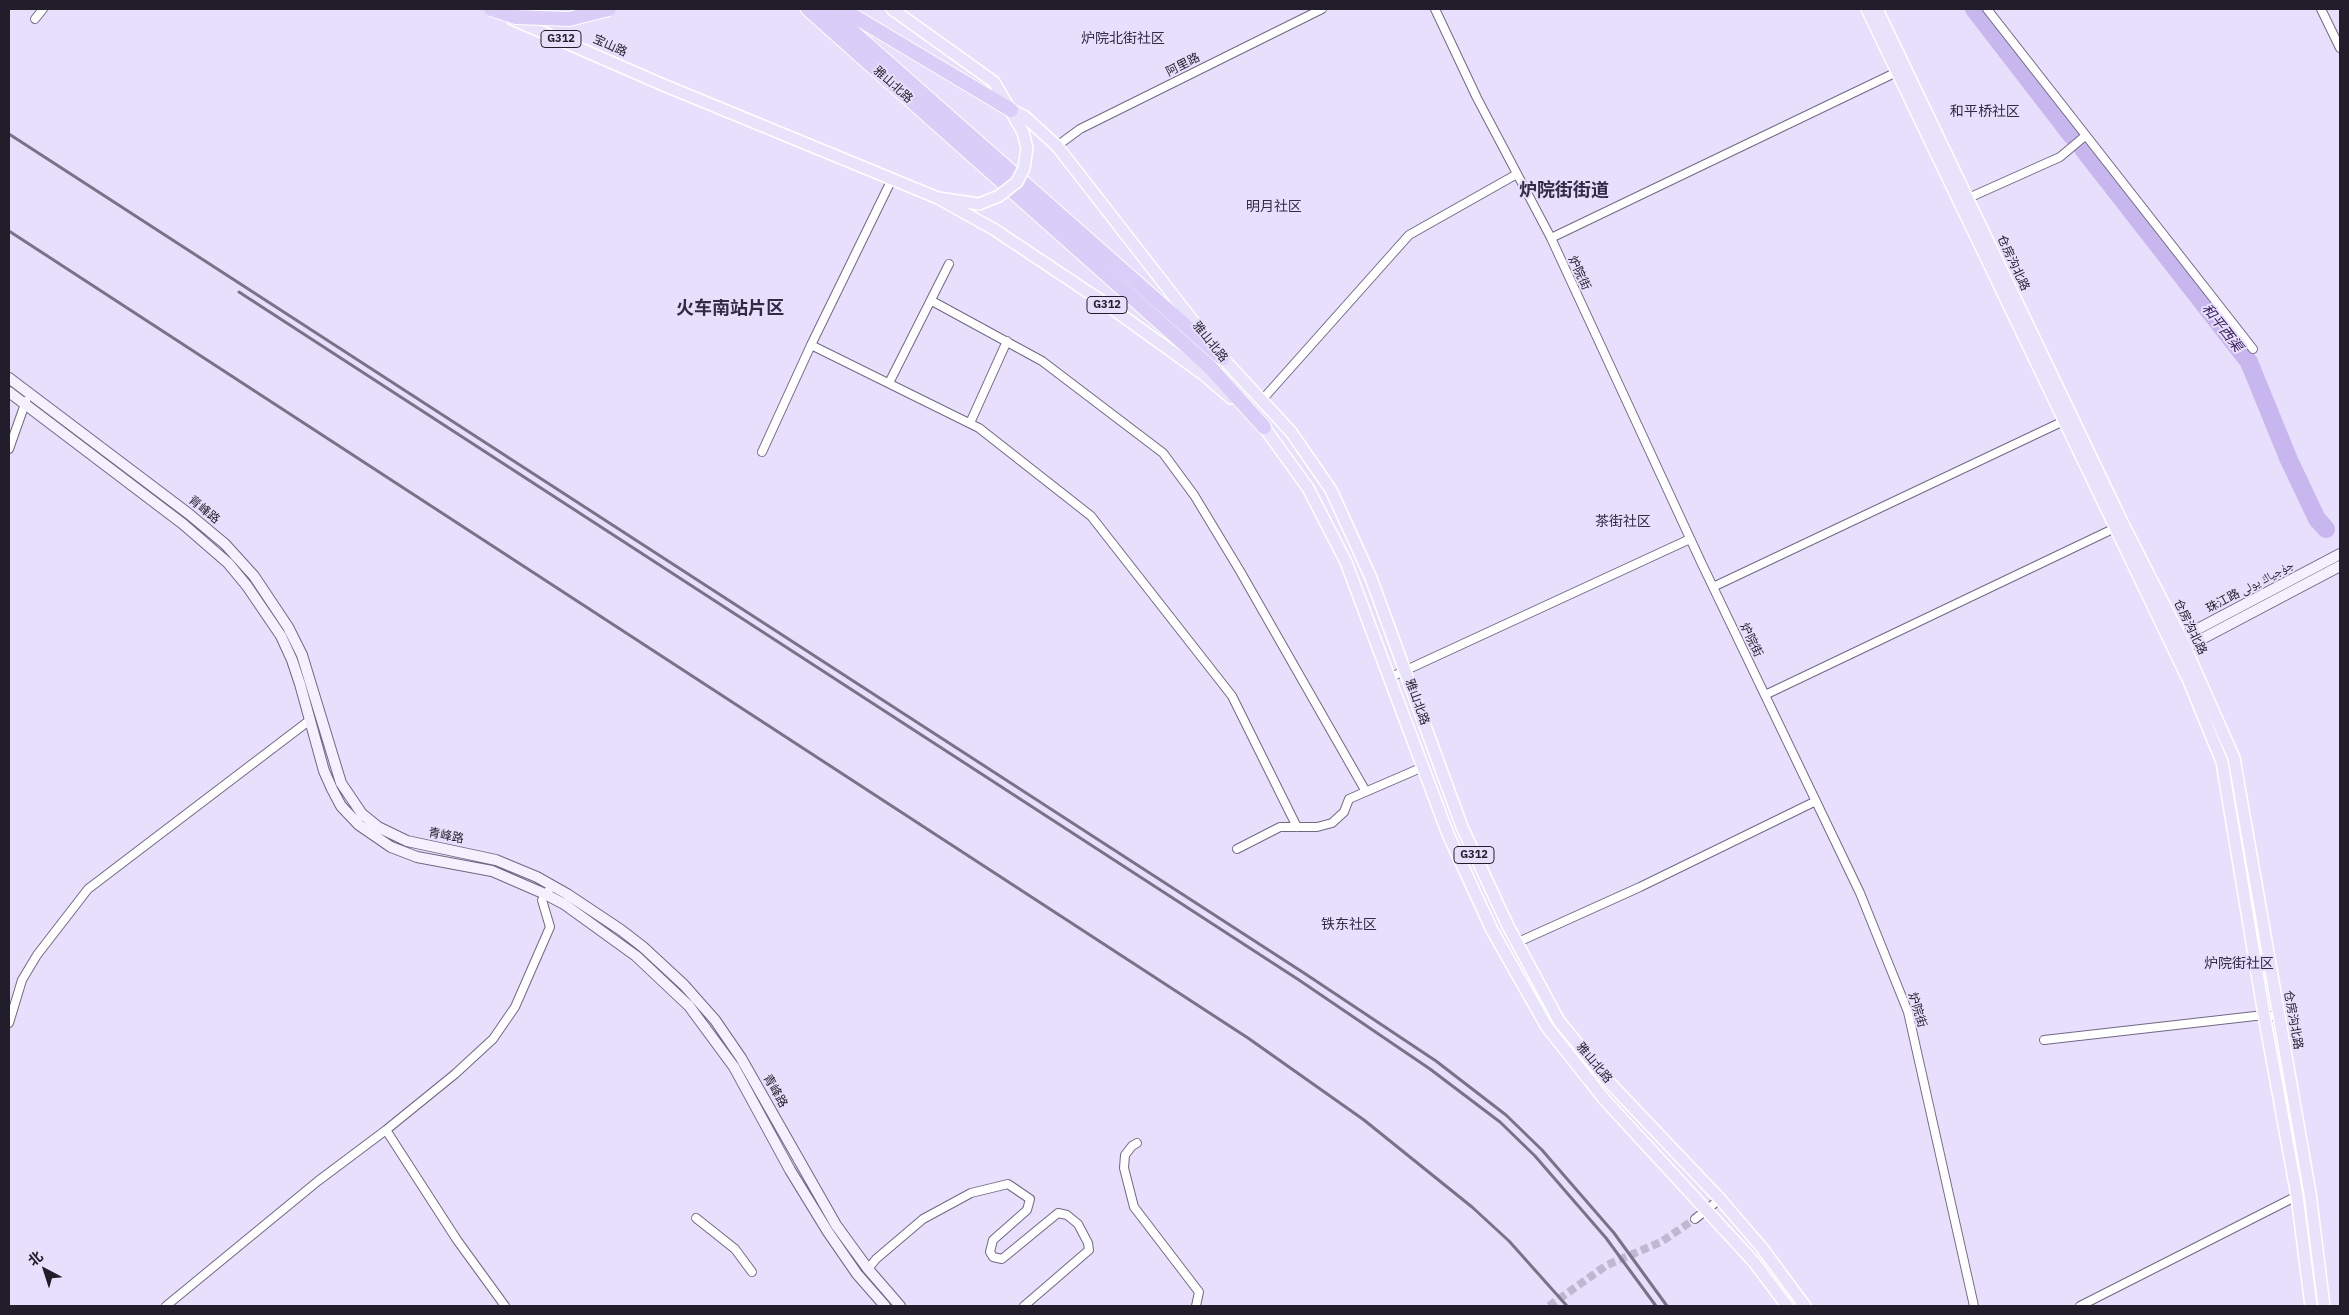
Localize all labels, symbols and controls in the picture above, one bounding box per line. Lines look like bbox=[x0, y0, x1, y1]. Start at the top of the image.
road number: G312 bbox=[541, 30, 581, 48]
district label: 炉院北街社区 bbox=[1081, 31, 1165, 47]
street label: 宝山路 bbox=[591, 32, 629, 60]
street label: 阿里路 bbox=[1164, 50, 1202, 80]
street label: 雅山北路 bbox=[870, 64, 916, 106]
district label: 和平桥社区 bbox=[1950, 104, 2020, 120]
district label: 炉院街街道 bbox=[1519, 180, 1609, 202]
district label: 明月社区 bbox=[1246, 199, 1302, 215]
street label: 仓房沟北路 bbox=[1994, 233, 2032, 293]
street label: 炉院街 bbox=[1565, 254, 1593, 292]
road number: G312 bbox=[1087, 296, 1127, 314]
district label: 火车南站片区 bbox=[676, 298, 784, 320]
water label: 和平西渠 bbox=[2198, 301, 2246, 355]
street label: 雅山北路 bbox=[1189, 319, 1231, 365]
street label: 青峰路 bbox=[185, 493, 223, 527]
district label: 茶街社区 bbox=[1595, 514, 1651, 530]
street label: 珠江路 جۇجياڭ يولى bbox=[2204, 558, 2296, 616]
street label: 仓房沟北路 bbox=[2170, 597, 2210, 657]
street label: 炉院街 bbox=[1737, 621, 1765, 659]
street label: 雅山北路 bbox=[1402, 677, 1432, 727]
street label: 青峰路 bbox=[427, 825, 465, 847]
road number: G312 bbox=[1454, 846, 1494, 864]
district label: 铁东社区 bbox=[1321, 917, 1377, 933]
district label: 炉院街社区 bbox=[2204, 956, 2274, 972]
street label: 仓房沟北路 bbox=[2281, 989, 2305, 1051]
street label: 炉院街 bbox=[1905, 991, 1929, 1029]
street label: 雅山北路 bbox=[1573, 1040, 1615, 1086]
street label: 青峰路 bbox=[760, 1072, 790, 1110]
north arrow bbox=[20, 1245, 70, 1295]
text: 北 bbox=[24, 1247, 47, 1270]

